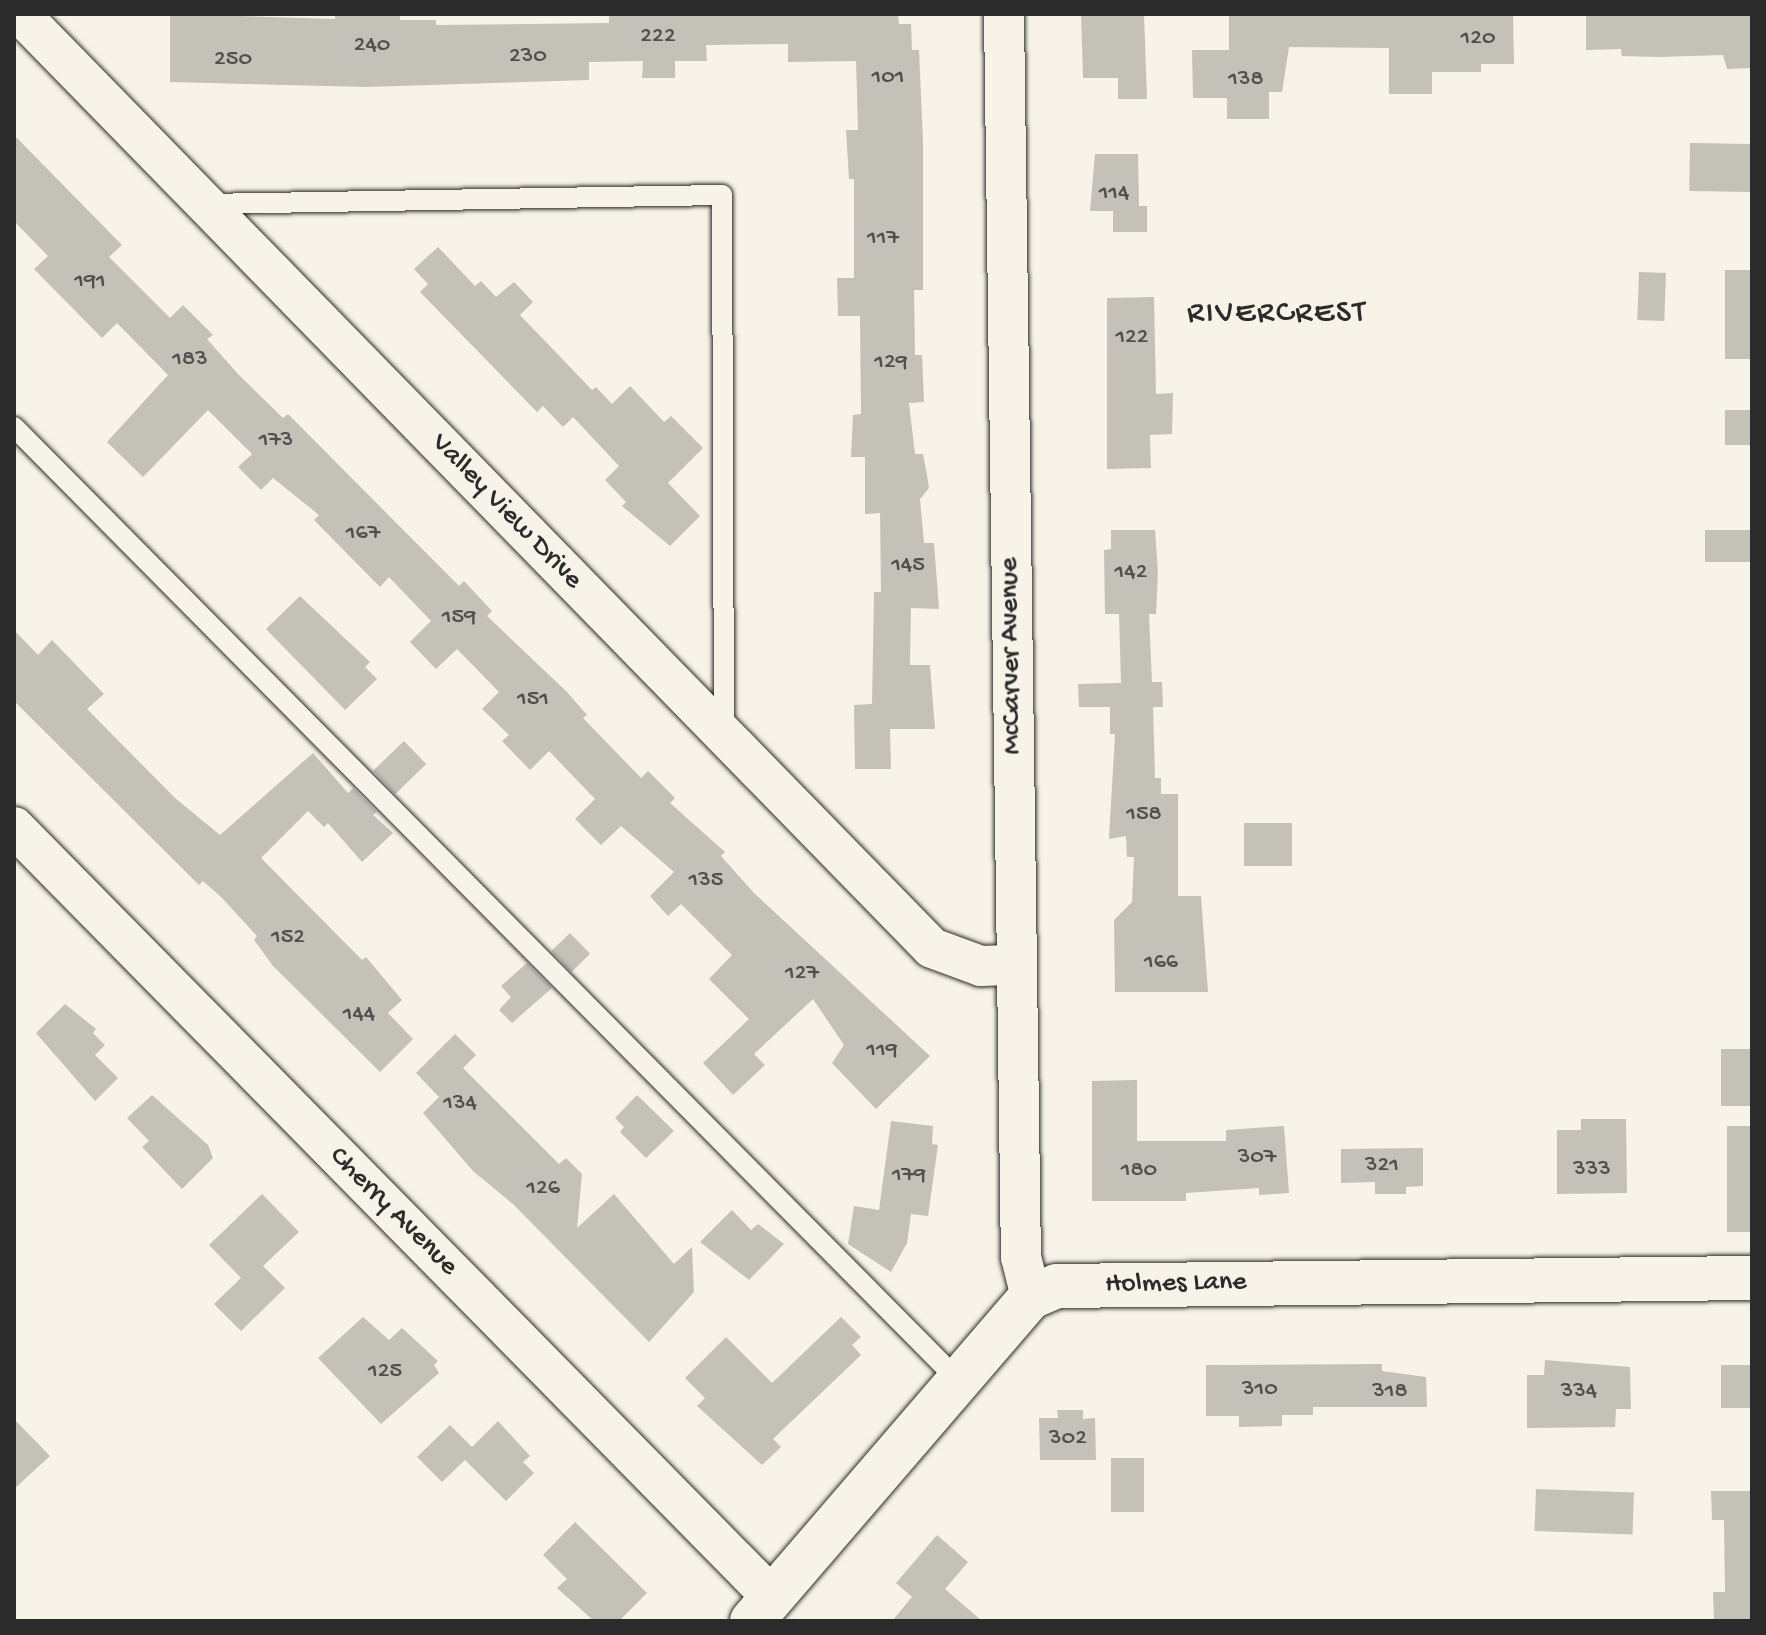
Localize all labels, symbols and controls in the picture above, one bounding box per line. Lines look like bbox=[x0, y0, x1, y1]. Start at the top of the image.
house number: 222 bbox=[640, 23, 676, 51]
house number: 120 bbox=[1460, 25, 1496, 53]
house number: 240 bbox=[354, 32, 390, 60]
house number: 230 bbox=[509, 43, 547, 71]
house number: 250 bbox=[214, 46, 252, 74]
house number: 101 bbox=[871, 64, 905, 92]
house number: 138 bbox=[1228, 66, 1264, 94]
house number: 114 bbox=[1099, 180, 1129, 208]
house number: 117 bbox=[867, 225, 899, 253]
house number: 191 bbox=[74, 268, 106, 296]
district label: RIVERCREST bbox=[1187, 295, 1367, 333]
house number: 122 bbox=[1115, 324, 1149, 352]
house number: 183 bbox=[172, 346, 208, 374]
house number: 129 bbox=[874, 349, 908, 377]
house number: 173 bbox=[259, 427, 293, 455]
street label: Valley View Drive bbox=[423, 427, 589, 597]
house number: 167 bbox=[346, 520, 380, 548]
house number: 145 bbox=[891, 552, 925, 580]
street label: McCarver Avenue bbox=[993, 557, 1031, 755]
house number: 142 bbox=[1115, 559, 1147, 587]
house number: 159 bbox=[442, 604, 476, 632]
house number: 151 bbox=[517, 686, 549, 714]
house number: 158 bbox=[1126, 801, 1162, 829]
house number: 135 bbox=[689, 867, 723, 895]
house number: 152 bbox=[271, 924, 305, 952]
house number: 166 bbox=[1144, 949, 1178, 977]
house number: 127 bbox=[785, 960, 819, 988]
house number: 144 bbox=[343, 1001, 375, 1029]
house number: 119 bbox=[866, 1037, 898, 1065]
house number: 134 bbox=[443, 1090, 477, 1118]
street label: Cherry Avenue bbox=[321, 1140, 465, 1284]
house number: 307 bbox=[1238, 1144, 1276, 1172]
house number: 321 bbox=[1365, 1152, 1399, 1180]
house number: 333 bbox=[1573, 1156, 1611, 1184]
house number: 180 bbox=[1121, 1157, 1157, 1185]
house number: 179 bbox=[892, 1162, 926, 1190]
house number: 126 bbox=[526, 1175, 560, 1203]
street label: Holmes Lane bbox=[1105, 1266, 1247, 1302]
house number: 125 bbox=[368, 1358, 402, 1386]
house number: 310 bbox=[1242, 1376, 1278, 1404]
house number: 318 bbox=[1372, 1378, 1408, 1406]
house number: 334 bbox=[1561, 1378, 1597, 1406]
house number: 302 bbox=[1049, 1425, 1087, 1453]

